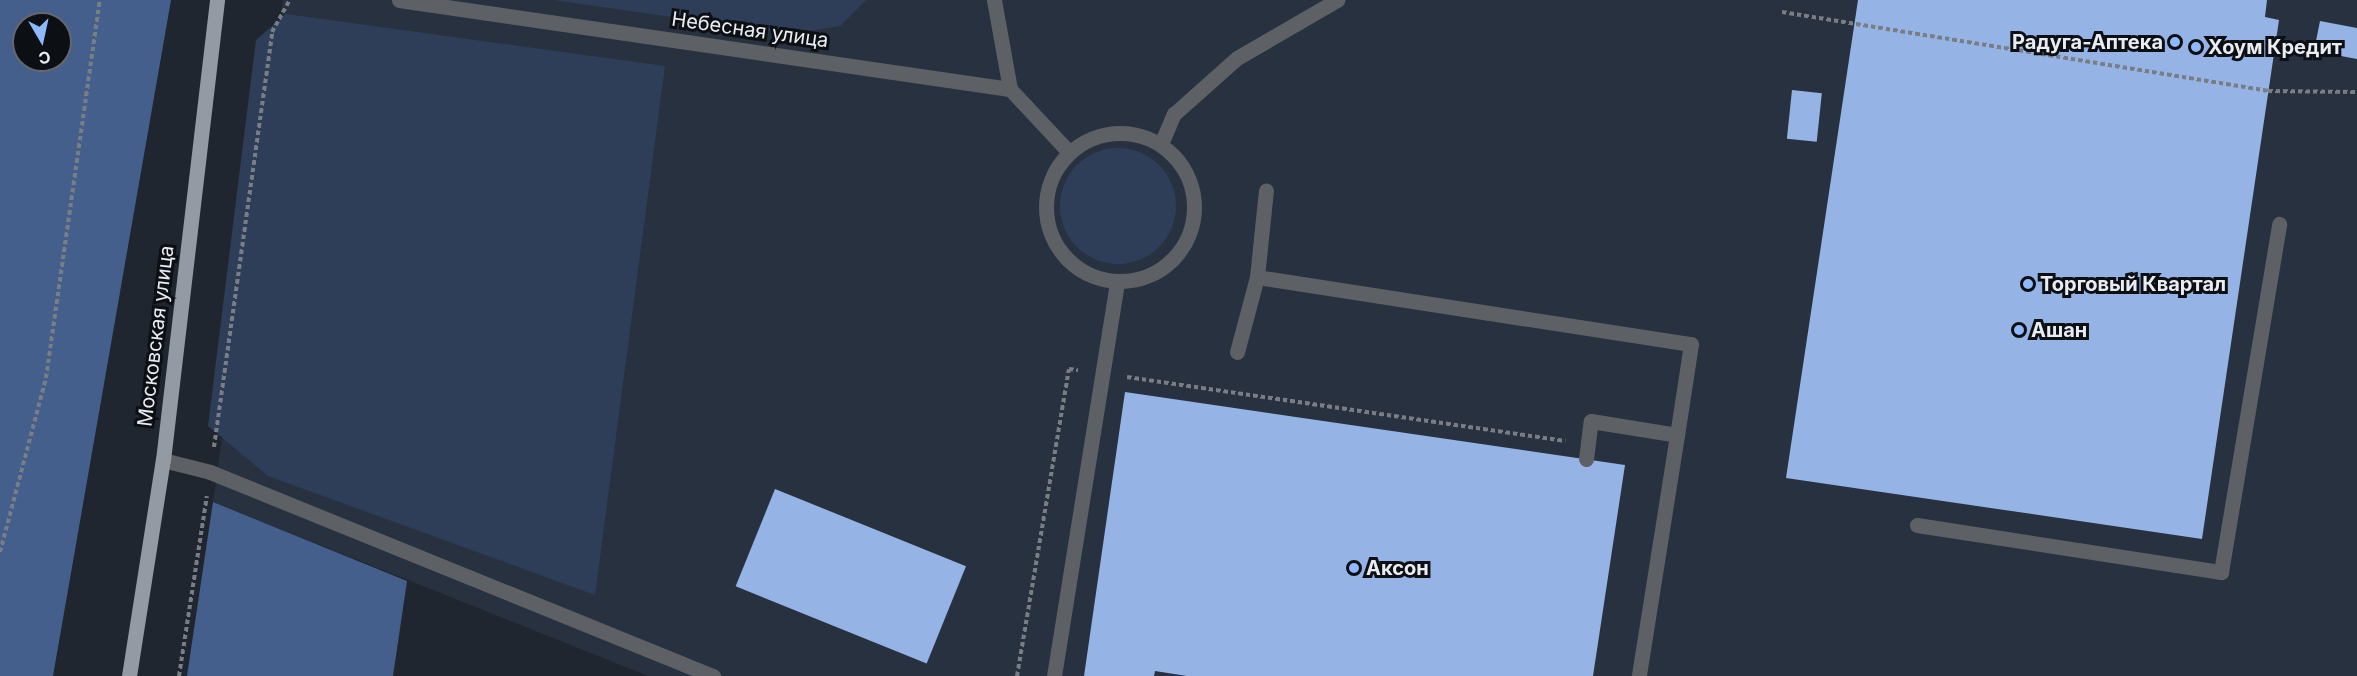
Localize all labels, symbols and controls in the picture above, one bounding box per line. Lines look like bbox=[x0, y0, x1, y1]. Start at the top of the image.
street label: Небесная улица bbox=[670, 7, 830, 53]
north arrow bbox=[12, 12, 72, 72]
place label: Радуга-Аптека bbox=[2012, 30, 2163, 54]
marker: Радуга-Аптека bbox=[2168, 35, 2182, 49]
place label: Хоум Кредит bbox=[2208, 35, 2342, 59]
marker: Хоум Кредит bbox=[2189, 40, 2203, 54]
text: С bbox=[37, 47, 52, 69]
street label: Московская улица bbox=[133, 244, 179, 428]
place label: Торговый Квартал bbox=[2040, 272, 2226, 296]
marker: Торговый Квартал bbox=[2021, 277, 2035, 291]
place label: Ашан bbox=[2031, 318, 2087, 342]
marker: Ашан bbox=[2012, 323, 2026, 337]
place label: Аксон bbox=[1366, 556, 1429, 580]
marker: Аксон bbox=[1347, 561, 1361, 575]

